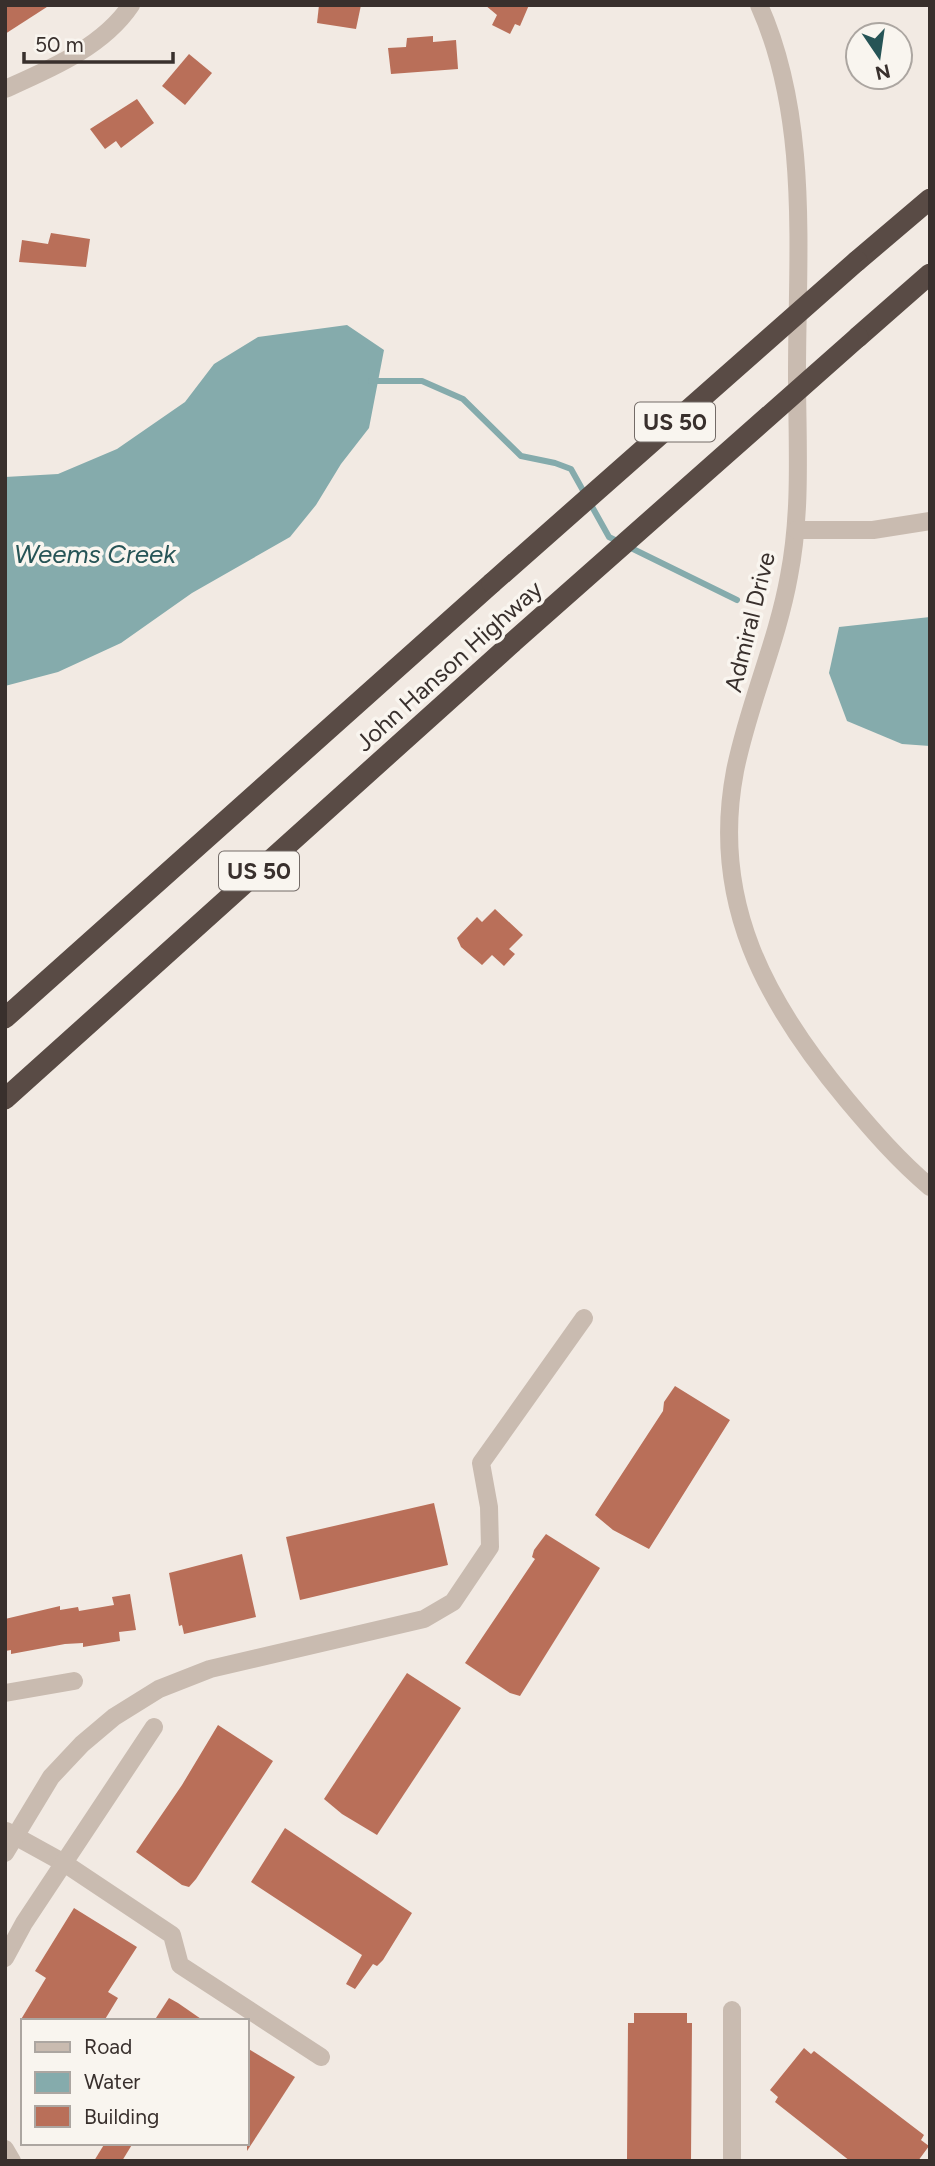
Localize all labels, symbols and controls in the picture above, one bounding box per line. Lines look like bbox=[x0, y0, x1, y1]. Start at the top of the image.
scale bar bbox=[24, 21, 173, 65]
north arrow bbox=[844, 21, 914, 91]
text: 50 m bbox=[35, 32, 84, 57]
text: N bbox=[873, 59, 892, 85]
road number: US 50 bbox=[635, 402, 715, 442]
water label: Weems Creek bbox=[14, 538, 177, 570]
street label: Admiral Drive bbox=[718, 549, 781, 695]
street label: John Hanson Highway bbox=[349, 574, 548, 757]
road number: US 50 bbox=[219, 852, 299, 890]
legend bbox=[21, 2019, 248, 2145]
text: Road bbox=[84, 2034, 132, 2059]
text: Water bbox=[84, 2069, 140, 2094]
text: Building bbox=[84, 2104, 159, 2129]

